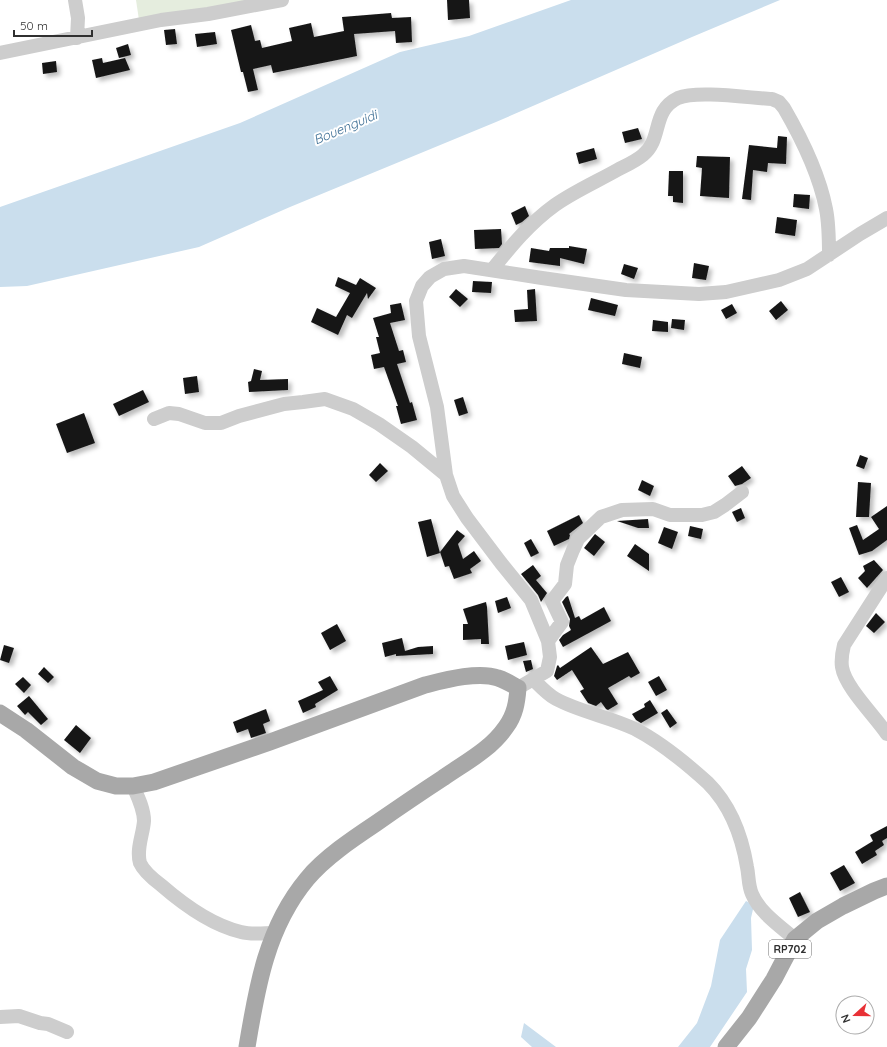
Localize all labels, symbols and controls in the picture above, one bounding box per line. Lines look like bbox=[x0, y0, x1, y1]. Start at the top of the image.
scale bar bbox=[14, 12, 92, 38]
text: 50 m bbox=[20, 18, 48, 33]
water label: Bouenguidi bbox=[311, 106, 381, 148]
road number: RP702 bbox=[769, 940, 811, 958]
north arrow bbox=[835, 995, 875, 1035]
text: N bbox=[838, 1012, 854, 1025]

